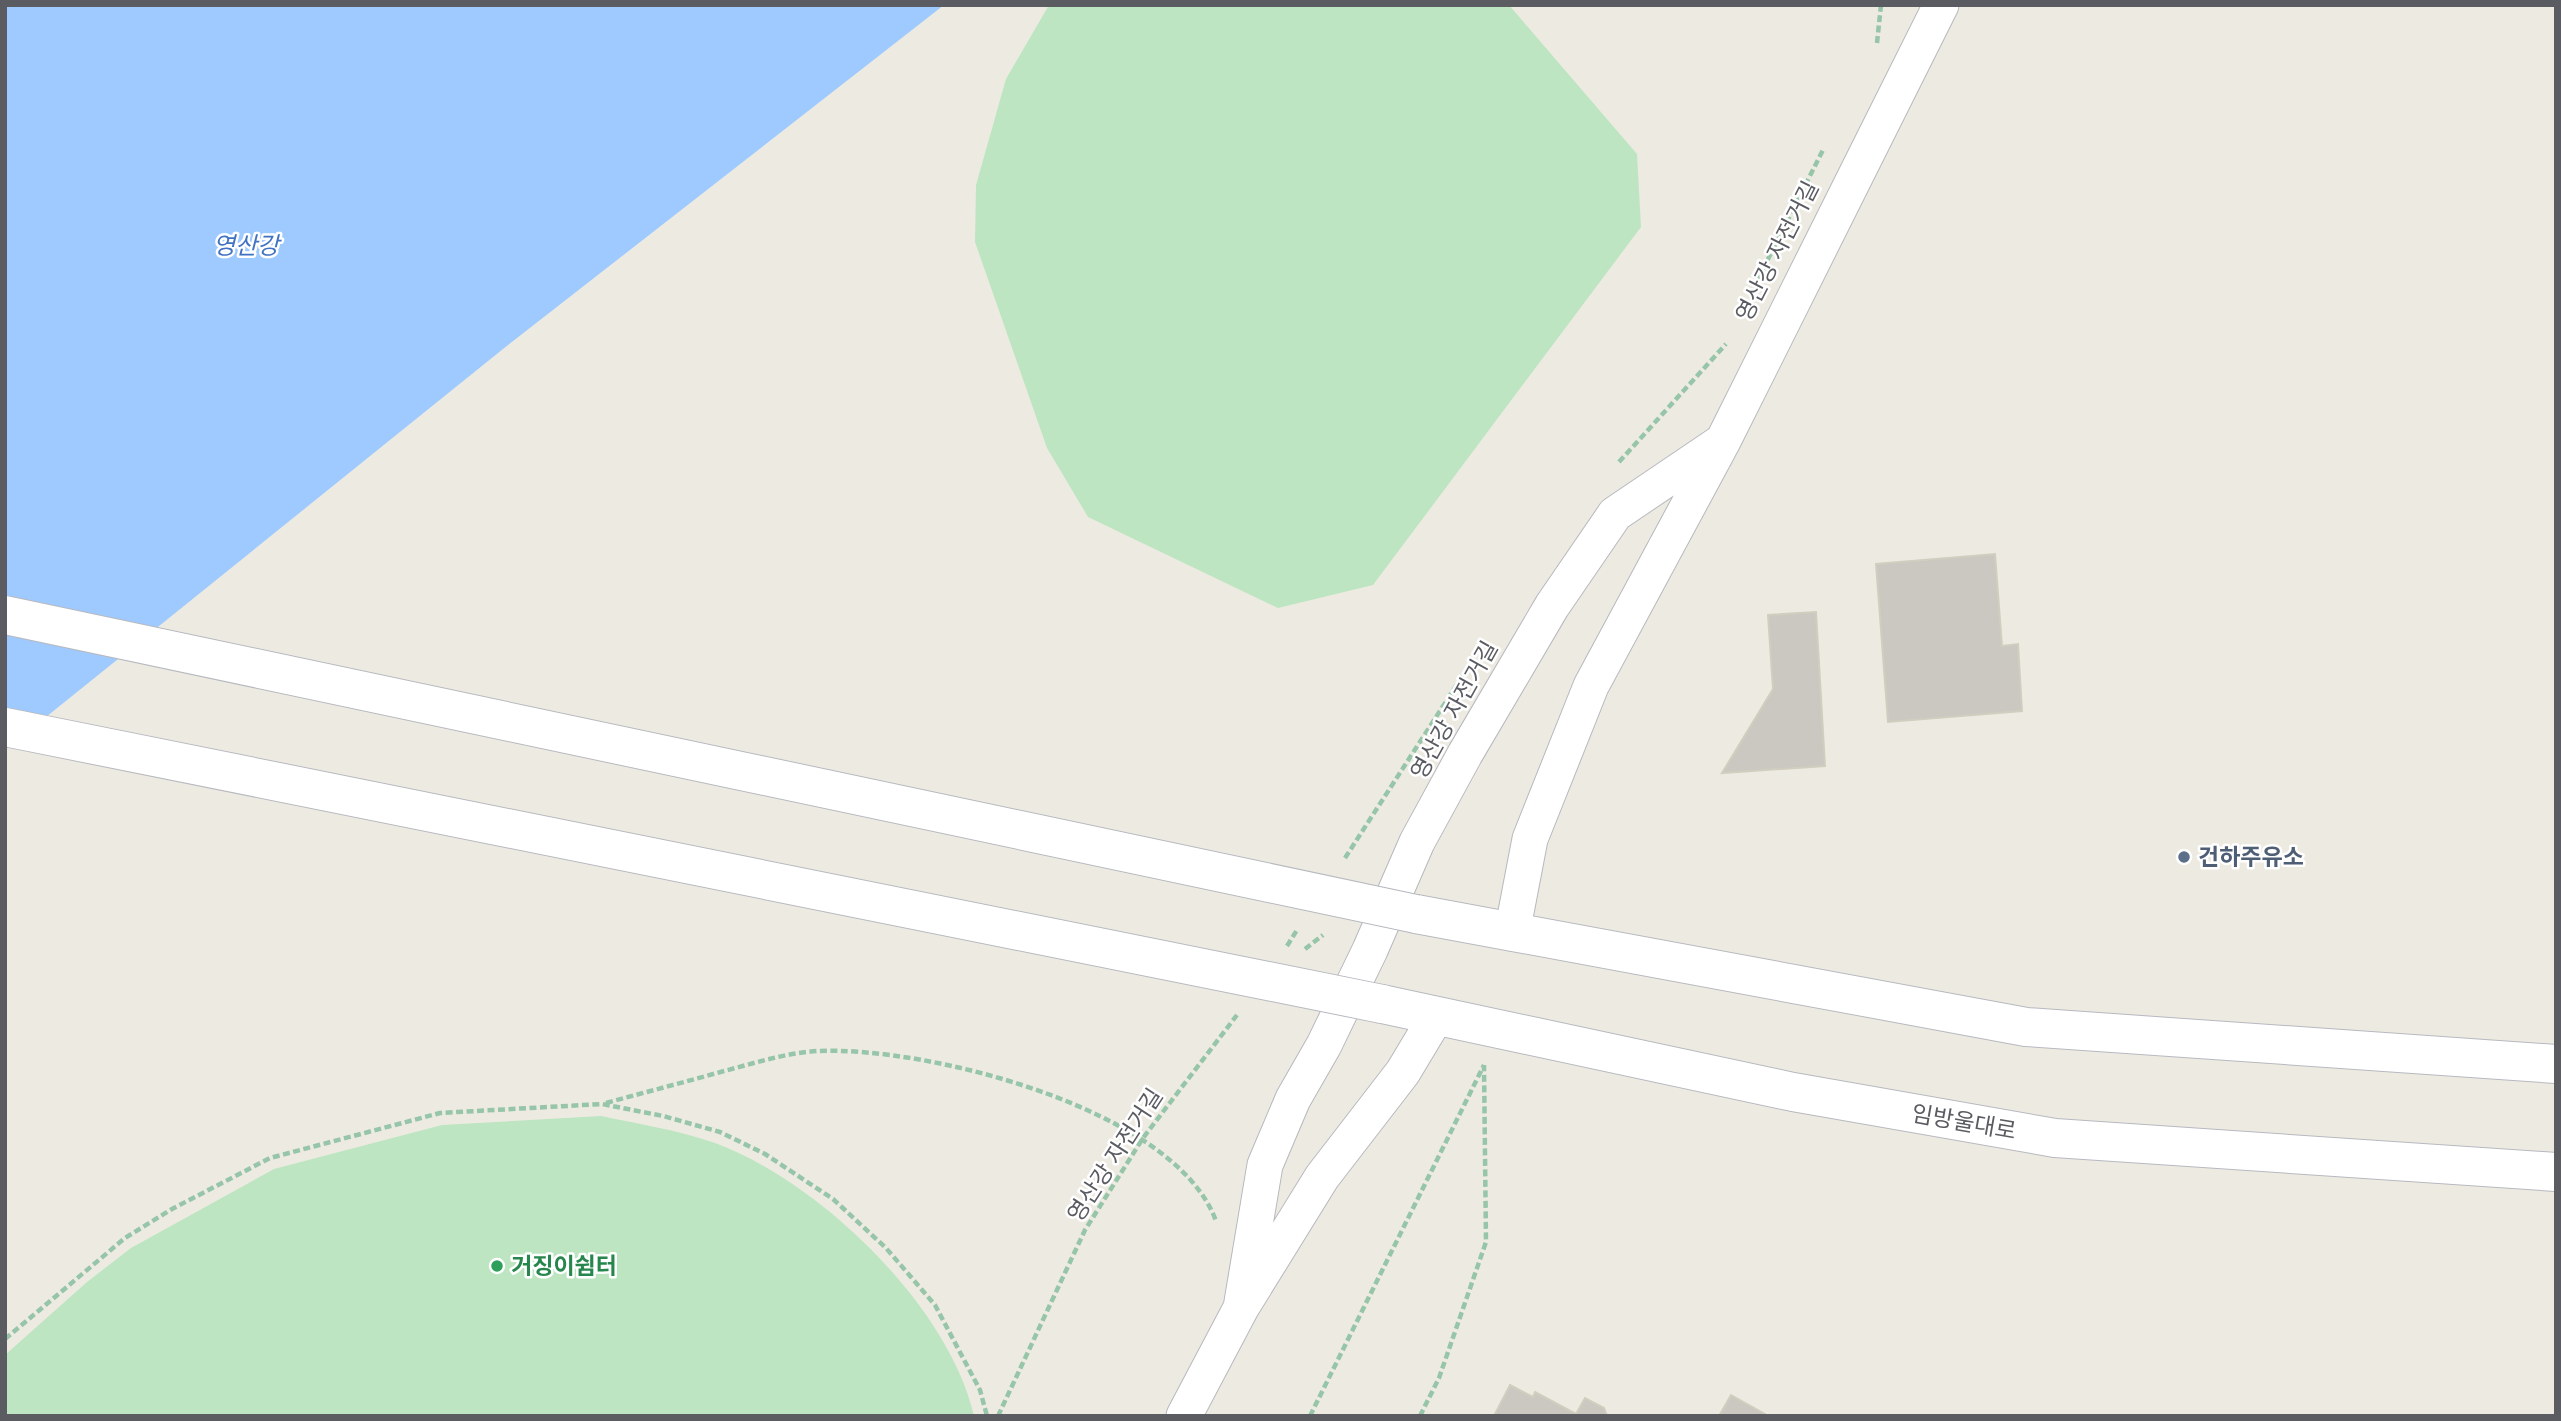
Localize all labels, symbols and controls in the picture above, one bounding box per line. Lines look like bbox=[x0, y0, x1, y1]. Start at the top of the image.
street label: 영산강 자전거길 bbox=[1730, 176, 1824, 326]
water label: 영산강 bbox=[213, 232, 282, 260]
street label: 영산강 자전거길 bbox=[1404, 636, 1504, 784]
place label: 건하주유소 bbox=[2198, 843, 2304, 871]
marker: 건하주유소 bbox=[2176, 849, 2192, 865]
street label: 영산강 자전거길 bbox=[1061, 1083, 1169, 1227]
street label: 임방울대로 bbox=[1909, 1099, 2019, 1145]
place label: 거징이쉼터 bbox=[511, 1252, 617, 1280]
marker: 거징이쉼터 bbox=[489, 1258, 505, 1274]

